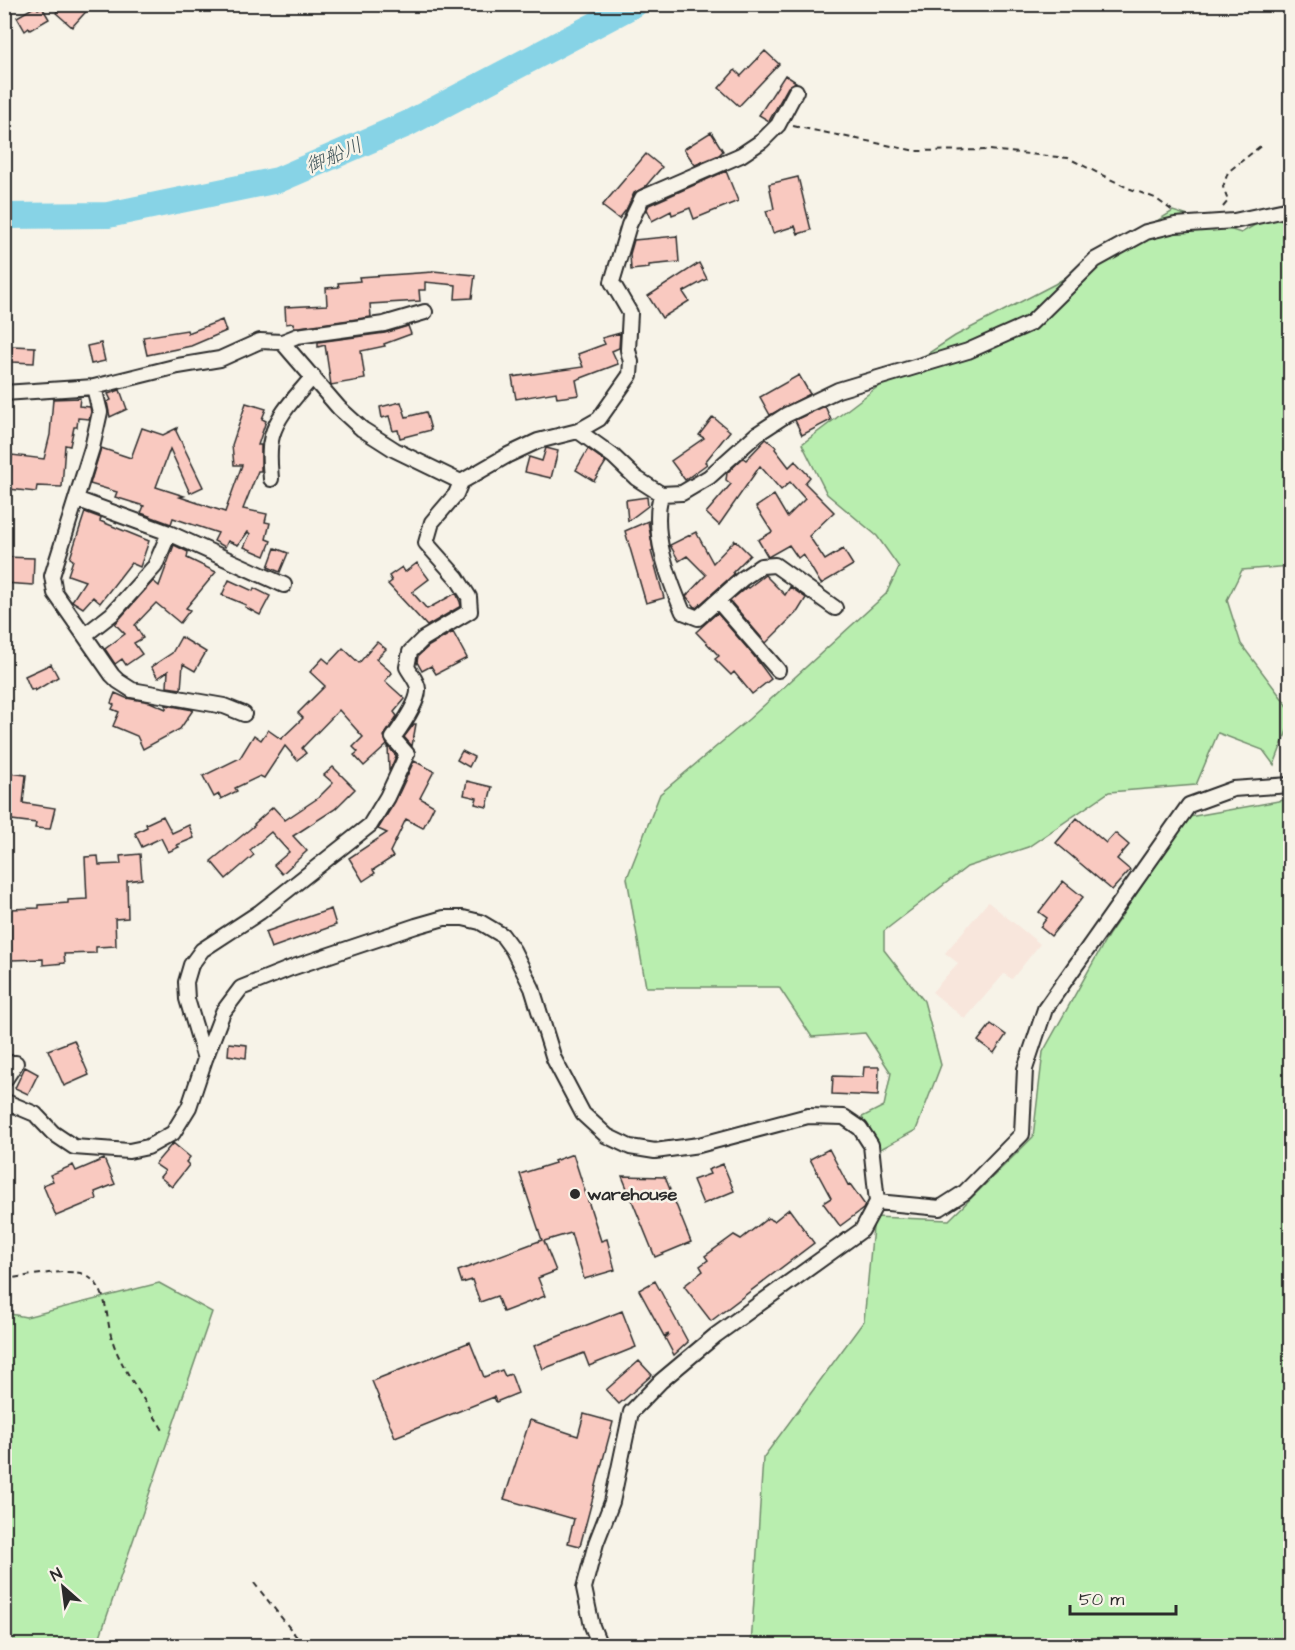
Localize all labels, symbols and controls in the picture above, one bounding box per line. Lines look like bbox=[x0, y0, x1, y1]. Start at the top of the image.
water label: 御船川 bbox=[301, 131, 367, 181]
place label: warehouse bbox=[587, 1182, 678, 1207]
marker: warehouse bbox=[568, 1187, 582, 1201]
north arrow bbox=[33, 1557, 93, 1617]
text: N bbox=[47, 1563, 66, 1587]
scale bar bbox=[1070, 1578, 1176, 1616]
text: 50 m bbox=[1079, 1587, 1124, 1612]

